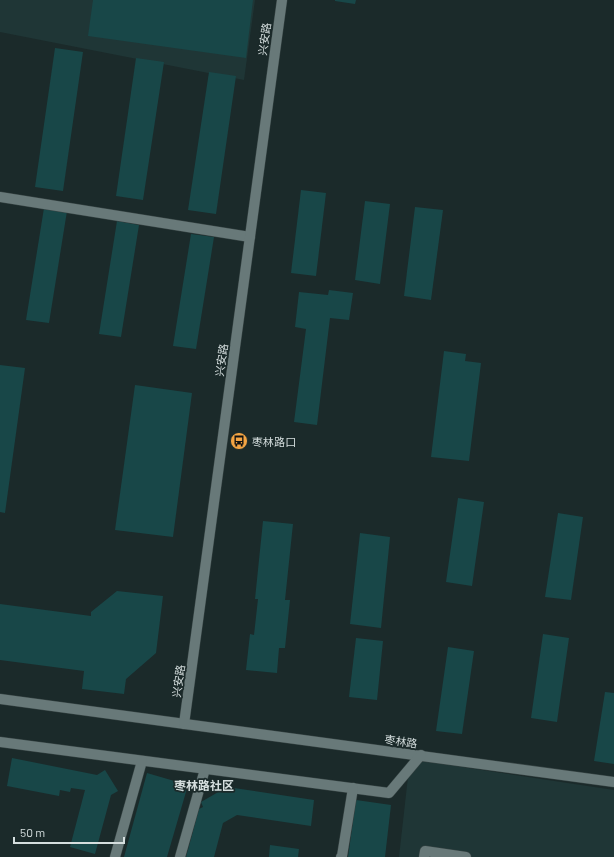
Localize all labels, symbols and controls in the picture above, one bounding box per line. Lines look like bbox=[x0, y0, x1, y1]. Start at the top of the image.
street label: 兴安路 bbox=[255, 22, 273, 56]
street label: 兴安路 bbox=[212, 343, 230, 377]
bus stop icon: 枣林路口 bbox=[229, 431, 249, 451]
place label: 枣林路口 bbox=[252, 435, 296, 448]
street label: 兴安路 bbox=[169, 664, 187, 698]
street label: 枣林路 bbox=[384, 732, 418, 750]
district label: 枣林路社区 bbox=[174, 778, 234, 792]
scale bar bbox=[14, 819, 124, 845]
text: 50 m bbox=[20, 825, 45, 839]

